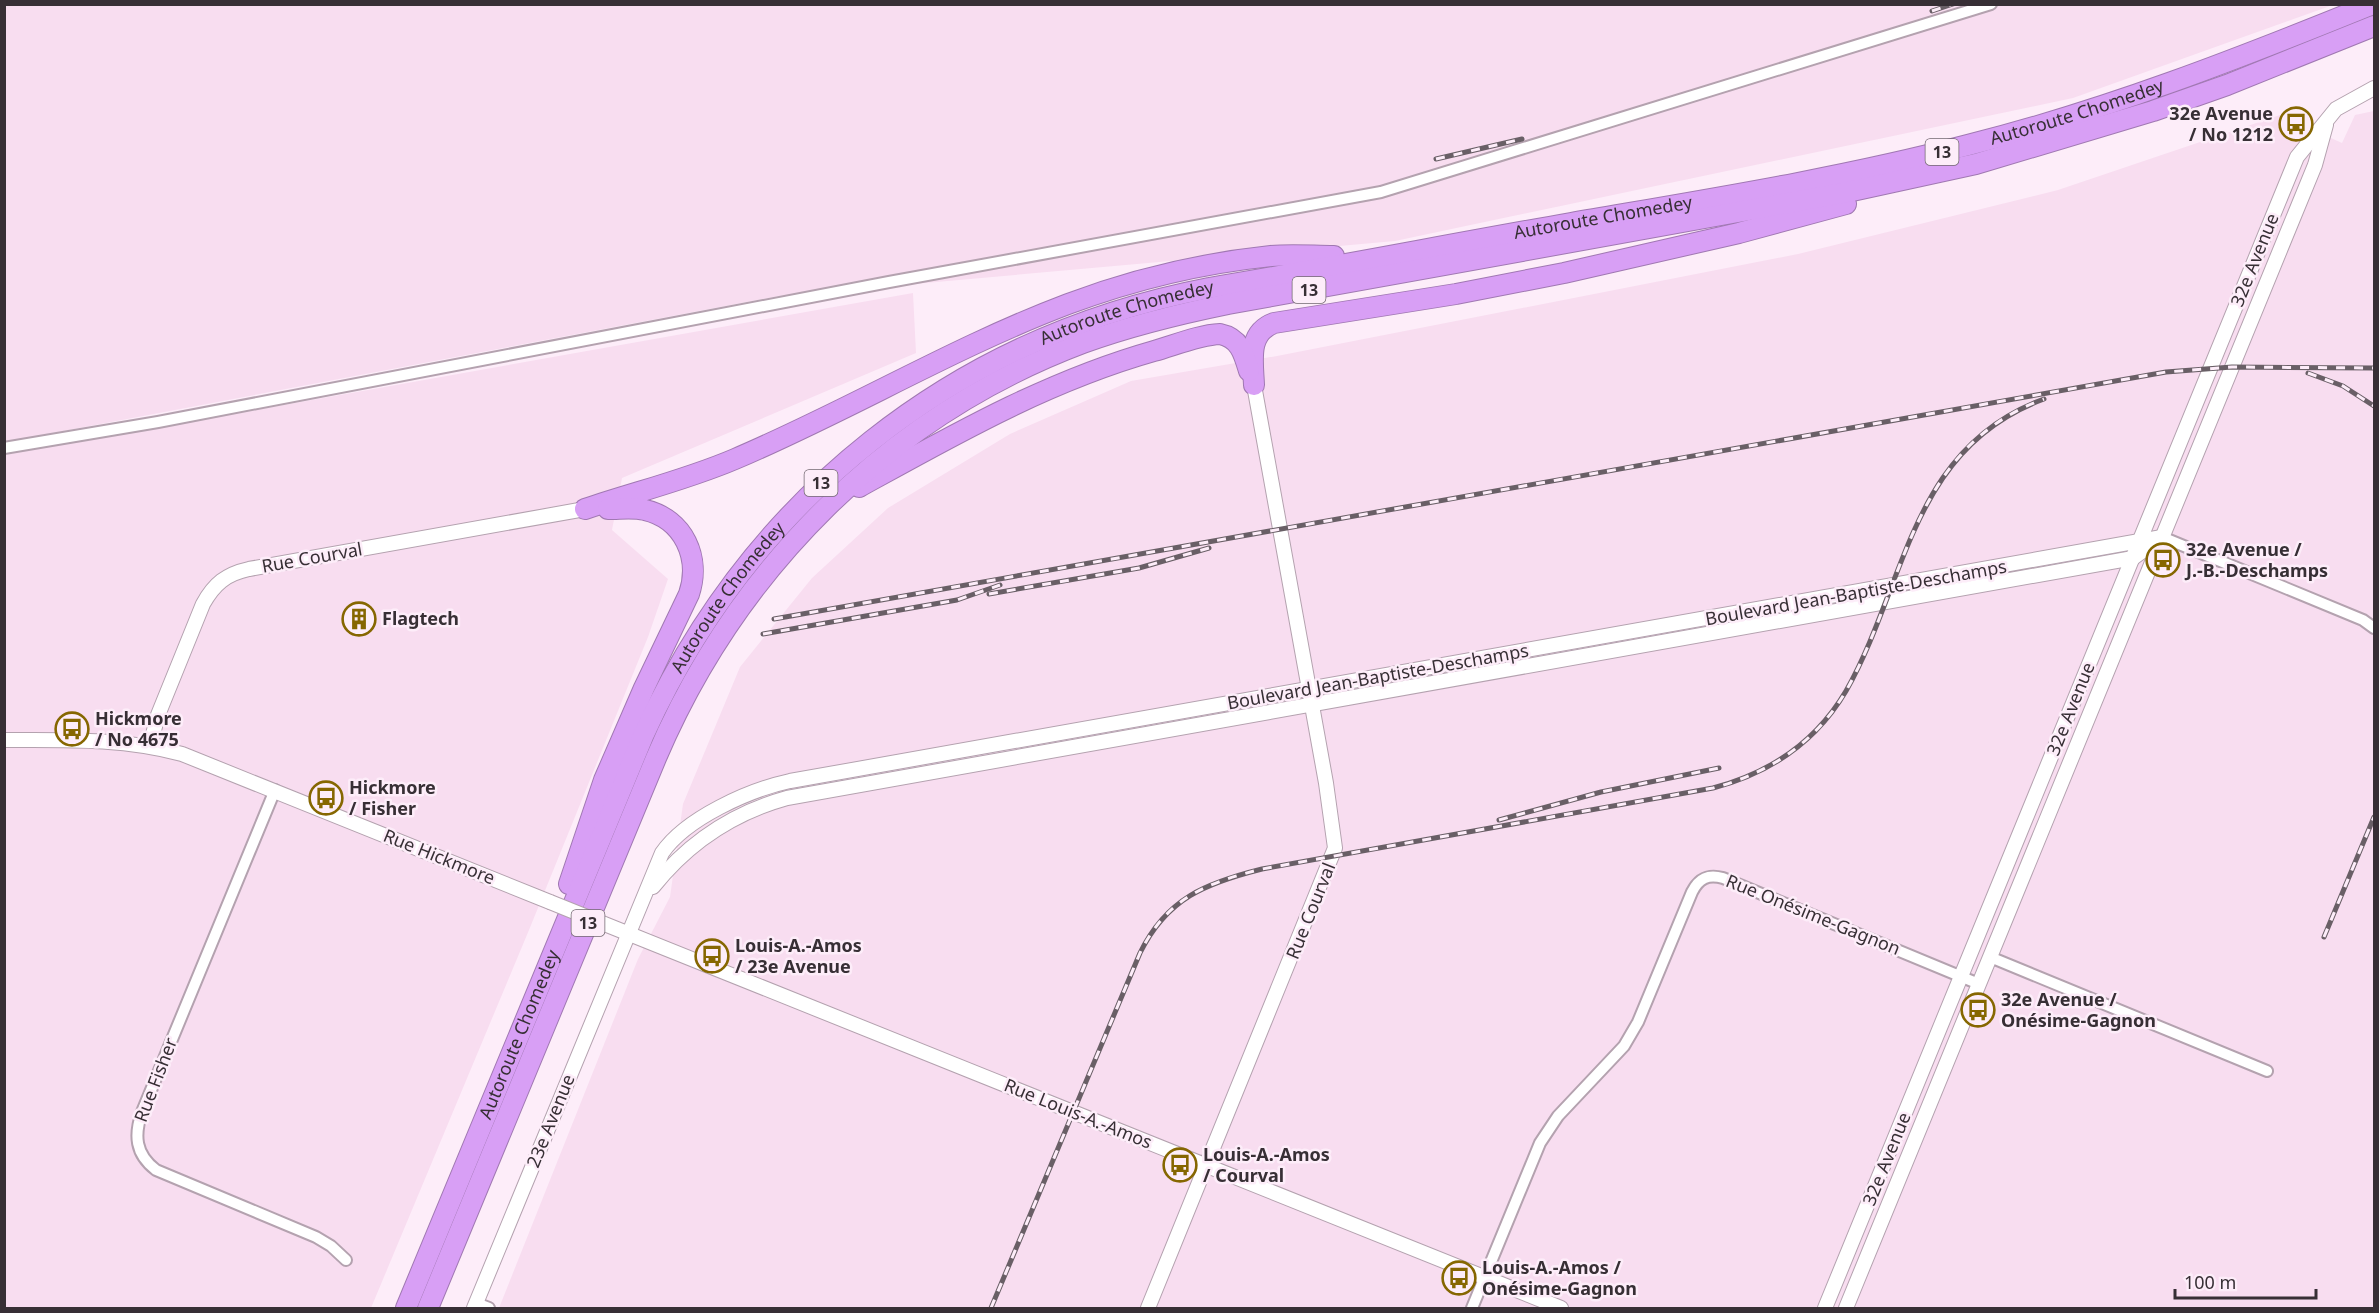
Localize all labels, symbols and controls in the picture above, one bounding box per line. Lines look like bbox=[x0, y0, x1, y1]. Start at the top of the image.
street label: Autoroute Chomedey bbox=[1987, 73, 2167, 150]
place label: 32e Avenue / No 1212 bbox=[2169, 101, 2273, 146]
bus stop icon: 32e Avenue / No 1212 bbox=[2278, 106, 2314, 142]
road number: 13 bbox=[1926, 139, 1958, 165]
street label: Autoroute Chomedey bbox=[1512, 189, 1695, 244]
street label: 32e Avenue bbox=[2224, 209, 2284, 310]
street label: Autoroute Chomedey bbox=[1036, 274, 1216, 350]
road number: 13 bbox=[1292, 277, 1326, 303]
road number: 13 bbox=[804, 470, 838, 496]
street label: Autoroute Chomedey bbox=[665, 516, 790, 677]
street label: Rue Courval bbox=[260, 536, 364, 578]
place label: 32e Avenue / J.-B.-Deschamps bbox=[2184, 537, 2328, 582]
bus stop icon: 32e Avenue / J.-B.-Deschamps bbox=[2145, 542, 2181, 578]
street label: Boulevard Jean-Baptiste-Deschamps bbox=[1703, 554, 2008, 630]
building icon: Flagtech bbox=[341, 601, 377, 637]
place label: Flagtech bbox=[382, 606, 459, 630]
street label: Boulevard Jean-Baptiste-Deschamps bbox=[1225, 638, 1530, 714]
street label: 32e Avenue bbox=[2040, 658, 2100, 759]
place label: Hickmore / No 4675 bbox=[95, 706, 182, 751]
bus stop icon: Hickmore / No 4675 bbox=[54, 711, 90, 747]
place label: Hickmore / Fisher bbox=[349, 775, 436, 820]
bus stop icon: Hickmore / Fisher bbox=[308, 780, 344, 816]
street label: Rue Hickmore bbox=[380, 823, 499, 889]
street label: Rue Courval bbox=[1280, 859, 1340, 962]
street label: Rue Onésime-Gagnon bbox=[1723, 868, 1904, 960]
road number: 13 bbox=[572, 910, 604, 936]
place label: Louis-A.-Amos / 23e Avenue bbox=[735, 933, 862, 978]
bus stop icon: Louis-A.-Amos / 23e Avenue bbox=[694, 938, 730, 974]
street label: Autoroute Chomedey bbox=[473, 945, 564, 1122]
place label: 32e Avenue / Onésime-Gagnon bbox=[2001, 987, 2156, 1032]
bus stop icon: 32e Avenue / Onésime-Gagnon bbox=[1960, 992, 1996, 1028]
street label: Rue Fisher bbox=[128, 1034, 182, 1125]
street label: 23e Avenue bbox=[520, 1070, 580, 1171]
street label: Rue Louis-A.-Amos bbox=[1001, 1072, 1156, 1154]
street label: 32e Avenue bbox=[1856, 1108, 1916, 1209]
place label: Louis-A.-Amos / Courval bbox=[1203, 1142, 1330, 1187]
bus stop icon: Louis-A.-Amos / Courval bbox=[1162, 1147, 1198, 1183]
place label: Louis-A.-Amos / Onésime-Gagnon bbox=[1482, 1255, 1637, 1300]
bus stop icon: Louis-A.-Amos / Onésime-Gagnon bbox=[1441, 1260, 1477, 1296]
scale bar bbox=[2175, 1262, 2316, 1300]
text: 100 m bbox=[2184, 1270, 2236, 1294]

